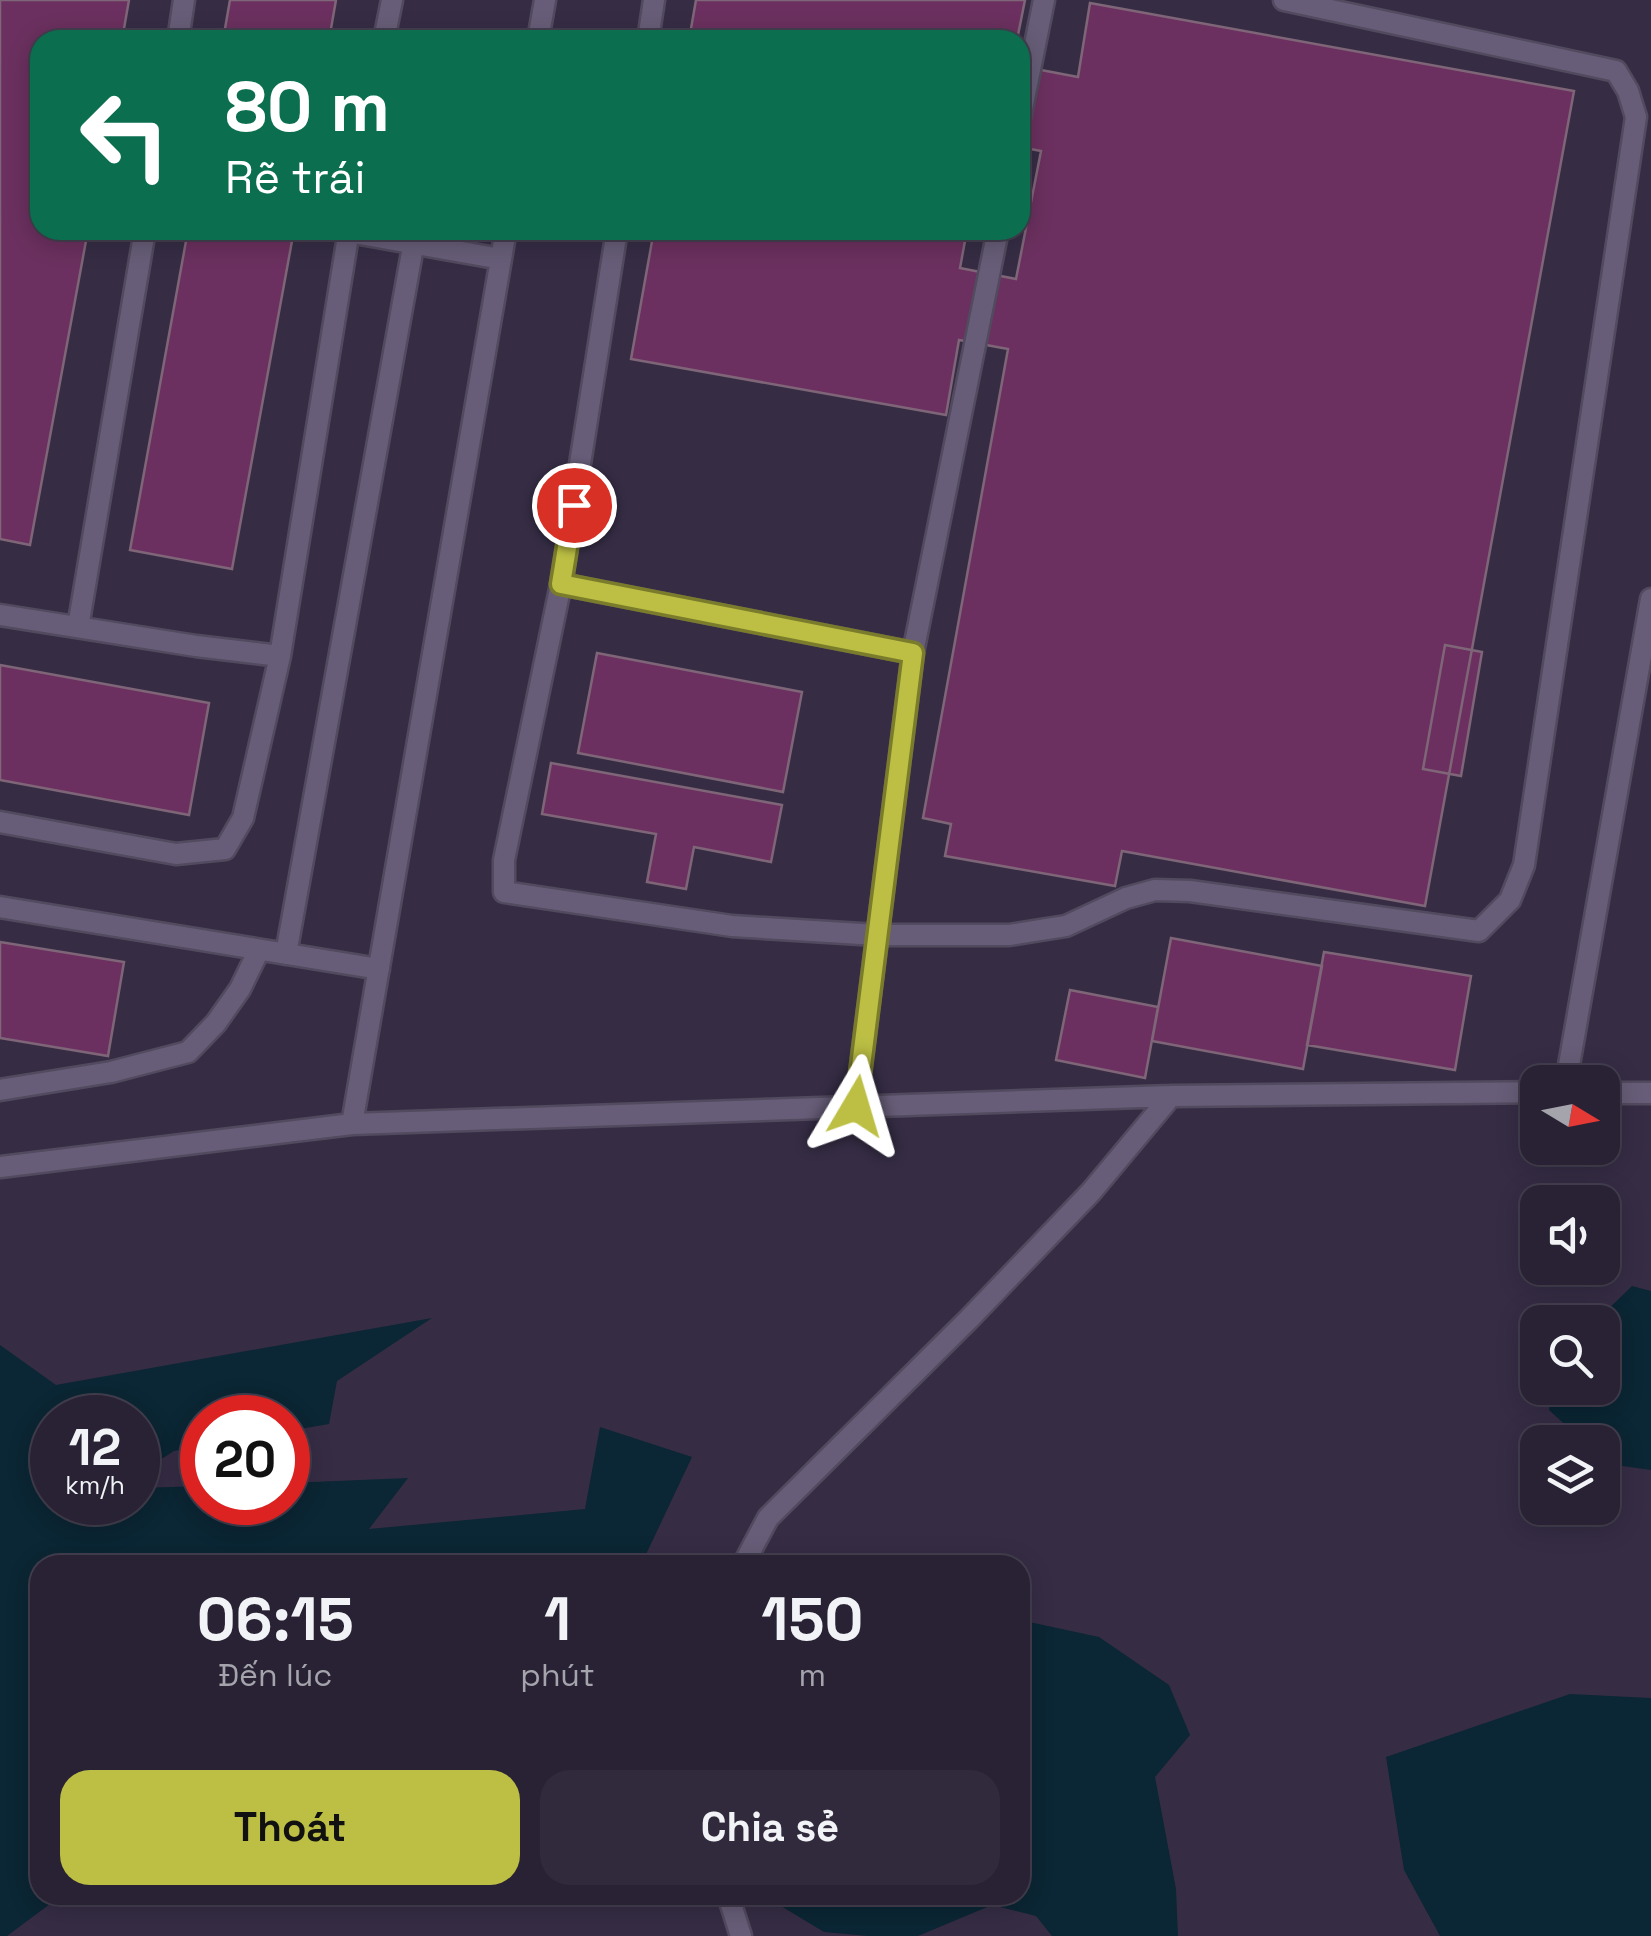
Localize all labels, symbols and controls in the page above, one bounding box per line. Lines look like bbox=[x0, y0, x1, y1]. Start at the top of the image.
text: 80 m bbox=[225, 62, 390, 151]
icon: left bbox=[60, 70, 190, 200]
text: Rẽ trái bbox=[225, 149, 365, 206]
pin bbox=[532, 463, 617, 548]
icon: arrive bbox=[547, 478, 602, 533]
position arrow bbox=[804, 1054, 908, 1158]
north arrow bbox=[1520, 1065, 1620, 1165]
map controls bbox=[1520, 1065, 1620, 1525]
button: sound bbox=[1520, 1185, 1620, 1285]
button: search bbox=[1520, 1305, 1620, 1405]
speed limit sign: 20 bbox=[180, 1395, 310, 1525]
text: 12 bbox=[69, 1416, 121, 1480]
button: layers bbox=[1520, 1425, 1620, 1525]
text: km/h bbox=[65, 1469, 125, 1501]
text: 06:15 bbox=[197, 1581, 354, 1658]
text: 1 bbox=[544, 1581, 571, 1658]
text: 150 bbox=[761, 1581, 863, 1658]
text: Đến lúc bbox=[218, 1655, 332, 1695]
text: phút bbox=[520, 1655, 595, 1695]
text: m bbox=[799, 1655, 826, 1695]
button: Thoát bbox=[60, 1770, 520, 1885]
button: Chia sẻ bbox=[540, 1770, 1000, 1885]

